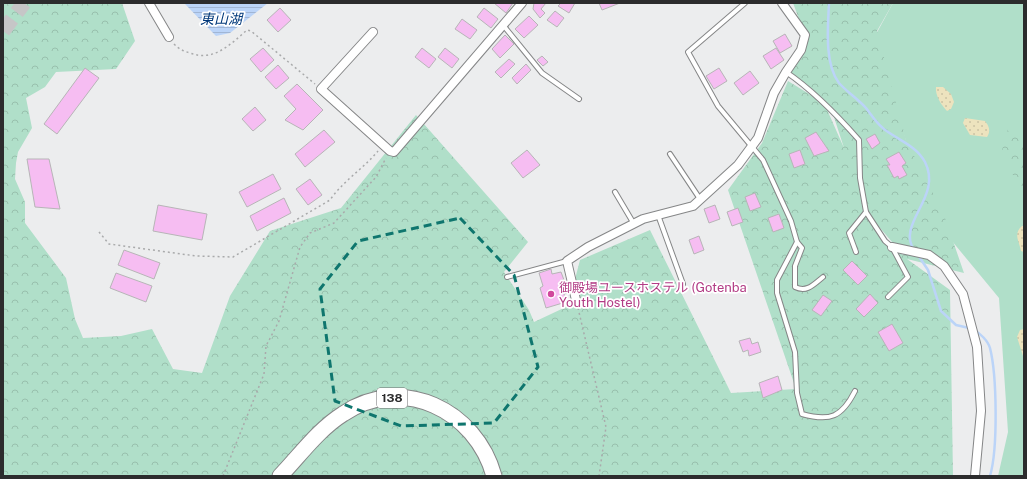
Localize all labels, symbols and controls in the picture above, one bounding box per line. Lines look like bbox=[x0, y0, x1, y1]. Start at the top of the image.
water label: 東山湖 bbox=[200, 11, 244, 27]
place label: 御殿場ユースホステル (Gotenba Youth Hostel) bbox=[559, 280, 747, 310]
marker: 御殿場ユースホステル (Gotenba Youth Hostel) bbox=[546, 289, 556, 299]
road number: 138 bbox=[377, 388, 407, 408]

